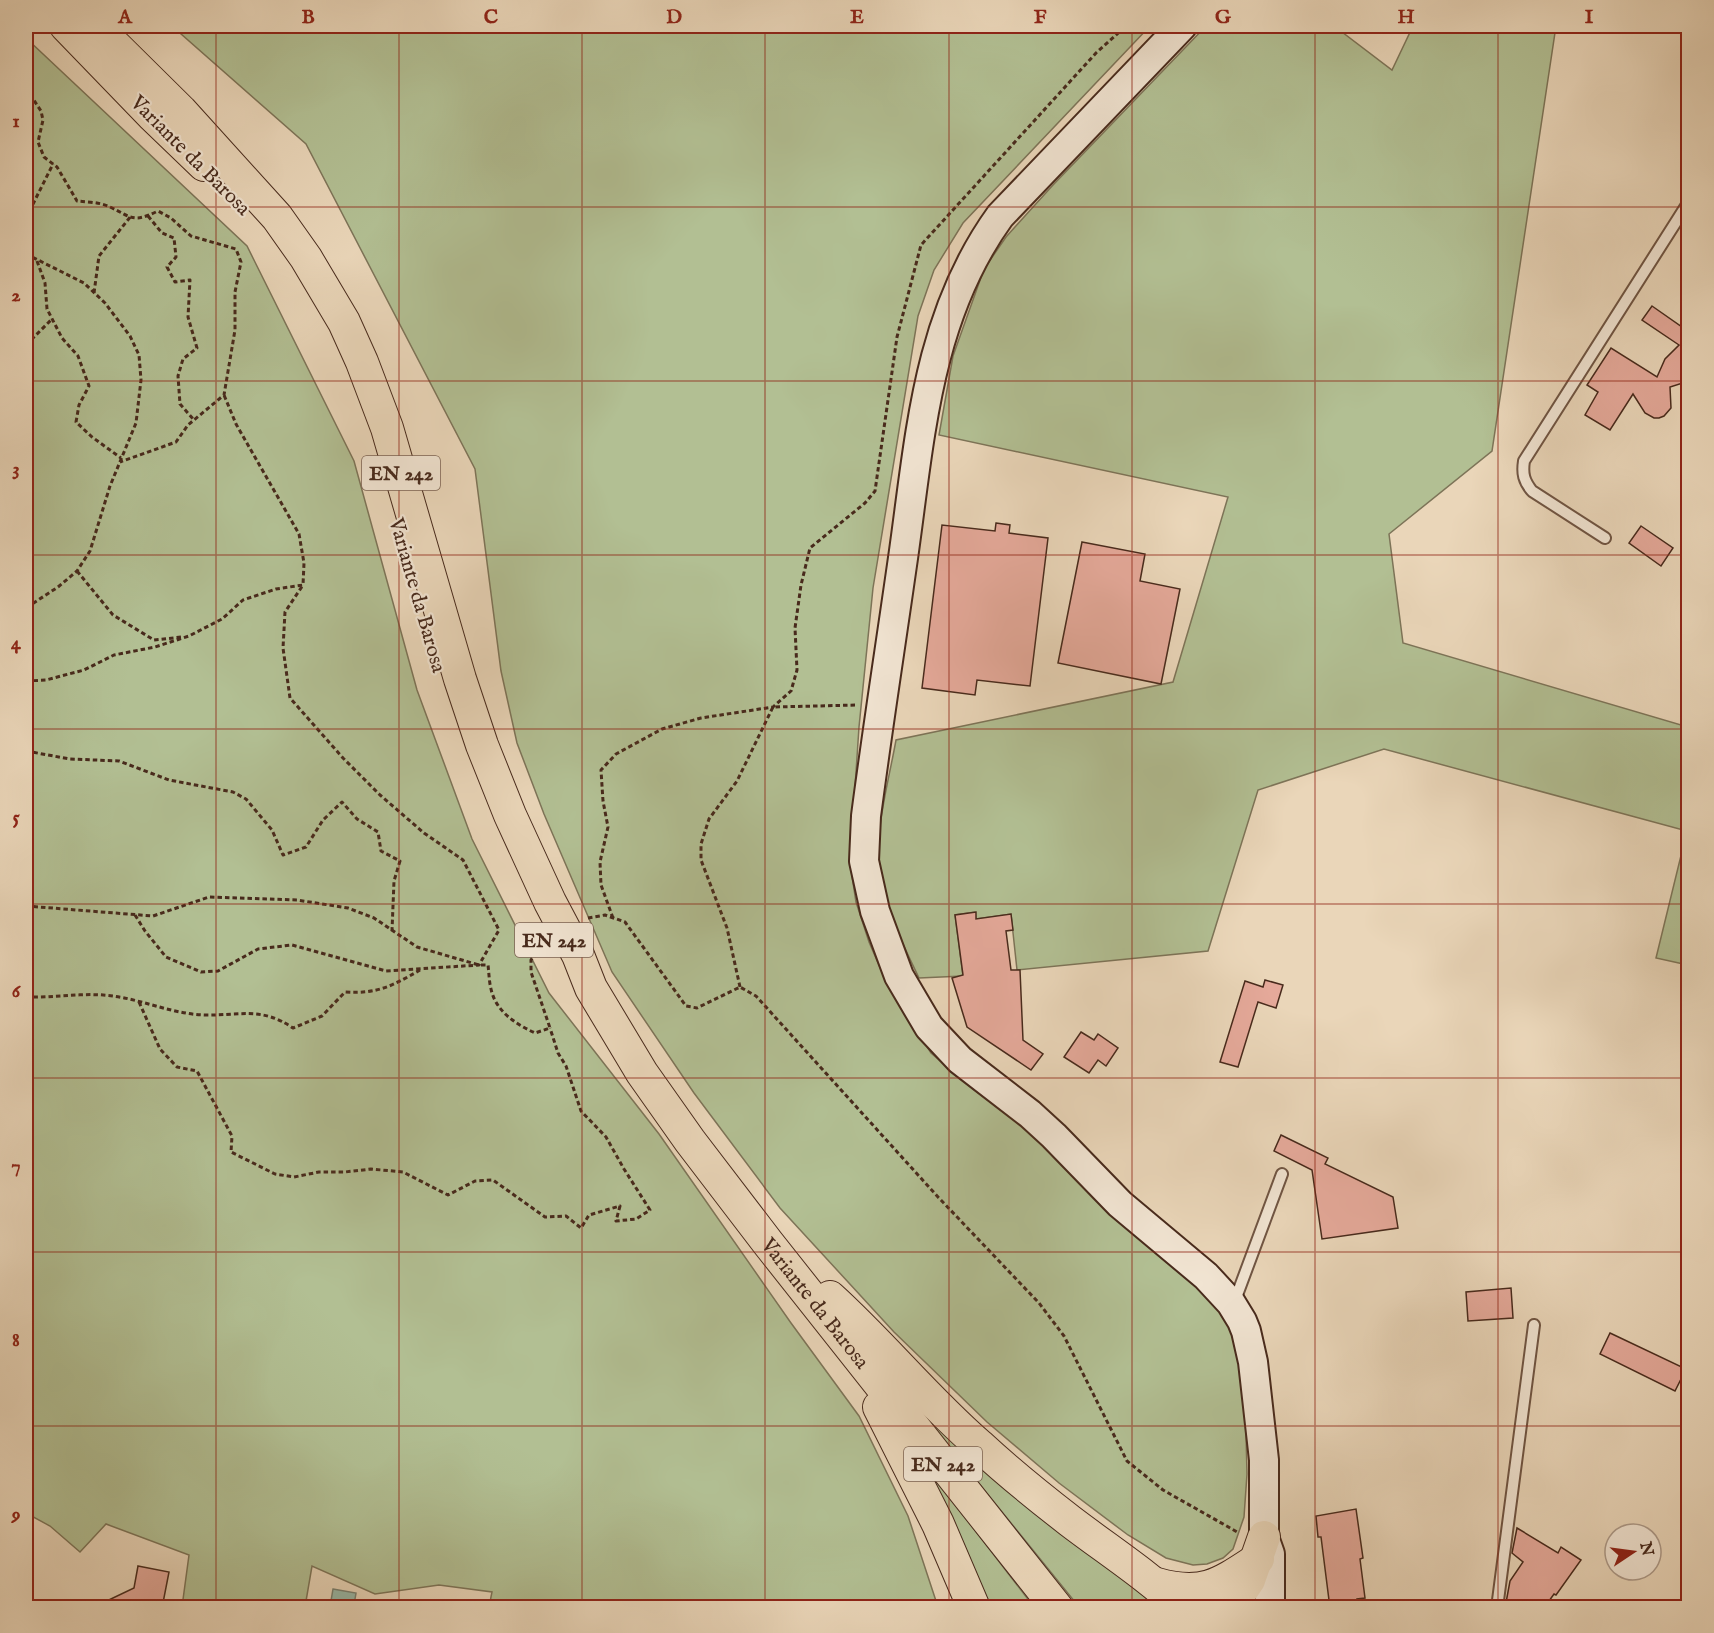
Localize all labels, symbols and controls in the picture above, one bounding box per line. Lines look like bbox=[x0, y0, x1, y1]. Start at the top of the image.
text: A bbox=[117, 5, 133, 30]
text: B bbox=[301, 5, 315, 30]
text: C bbox=[484, 5, 498, 30]
text: D bbox=[666, 5, 682, 30]
text: E bbox=[850, 5, 864, 30]
text: F bbox=[1034, 5, 1047, 30]
text: G bbox=[1215, 5, 1232, 30]
text: H bbox=[1397, 5, 1415, 30]
text: I bbox=[1585, 5, 1594, 30]
street label: Variante da Barosa bbox=[123, 89, 257, 223]
text: 1 bbox=[12, 109, 20, 134]
text: 2 bbox=[11, 283, 21, 308]
road number: EN 242 bbox=[362, 456, 440, 490]
text: 3 bbox=[12, 457, 20, 482]
street label: Variante da Barosa bbox=[381, 514, 452, 677]
text: 4 bbox=[11, 631, 22, 656]
text: 5 bbox=[12, 805, 20, 830]
road number: EN 242 bbox=[515, 923, 593, 957]
text: 6 bbox=[12, 979, 22, 1004]
text: 7 bbox=[11, 1154, 21, 1179]
street label: Variante da Barosa bbox=[754, 1232, 875, 1376]
text: 8 bbox=[12, 1328, 20, 1353]
road number: EN 242 bbox=[904, 1447, 982, 1481]
text: 9 bbox=[11, 1502, 21, 1527]
north arrow bbox=[1603, 1522, 1663, 1582]
text: N bbox=[1634, 1539, 1657, 1558]

